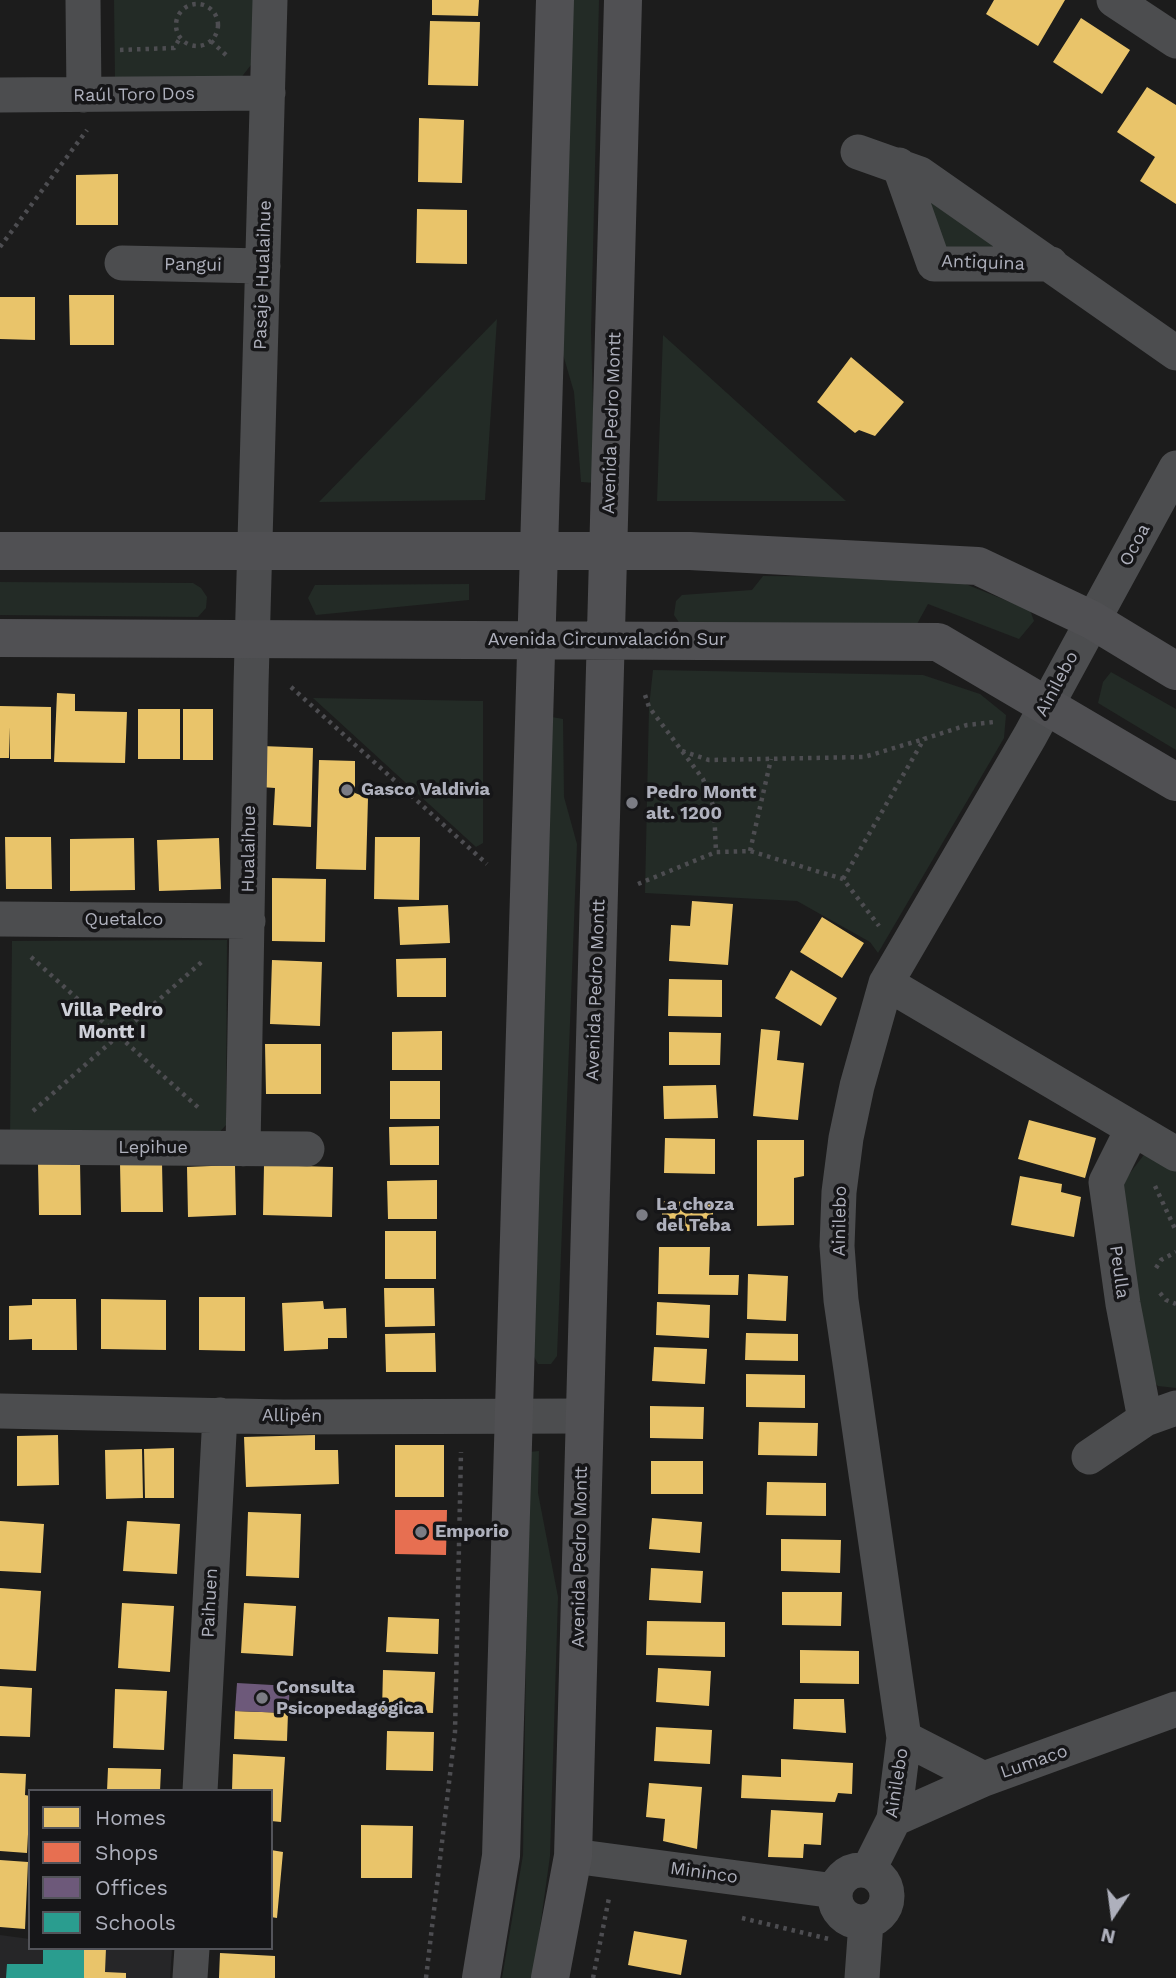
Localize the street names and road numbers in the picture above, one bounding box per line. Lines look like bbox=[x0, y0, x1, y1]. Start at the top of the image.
street label: Raúl Toro Dos bbox=[73, 83, 195, 107]
street label: Pasaje Hualaihue bbox=[250, 200, 276, 350]
street label: Antiquina bbox=[941, 251, 1025, 275]
street label: Pangui bbox=[164, 254, 222, 276]
street label: Avenida Pedro Montt bbox=[598, 332, 626, 514]
street label: Ocoa bbox=[1115, 520, 1155, 570]
street label: Avenida Circunvalación Sur bbox=[488, 629, 726, 651]
street label: Ainilebo bbox=[1031, 648, 1083, 720]
street label: Hualaihue bbox=[237, 805, 261, 893]
street label: Avenida Pedro Montt bbox=[582, 899, 610, 1081]
street label: Quetalco bbox=[85, 909, 163, 931]
street label: Lepihue bbox=[118, 1137, 188, 1159]
street label: Ainilebo bbox=[829, 1186, 851, 1256]
street label: Peulla bbox=[1105, 1244, 1133, 1300]
street label: Allipén bbox=[262, 1405, 322, 1427]
street label: Avenida Pedro Montt bbox=[568, 1466, 592, 1648]
street label: Paihuen bbox=[197, 1568, 223, 1638]
street label: Lumaco bbox=[997, 1740, 1071, 1784]
street label: Ainilebo bbox=[881, 1746, 913, 1820]
street label: Mininco bbox=[669, 1858, 739, 1888]

